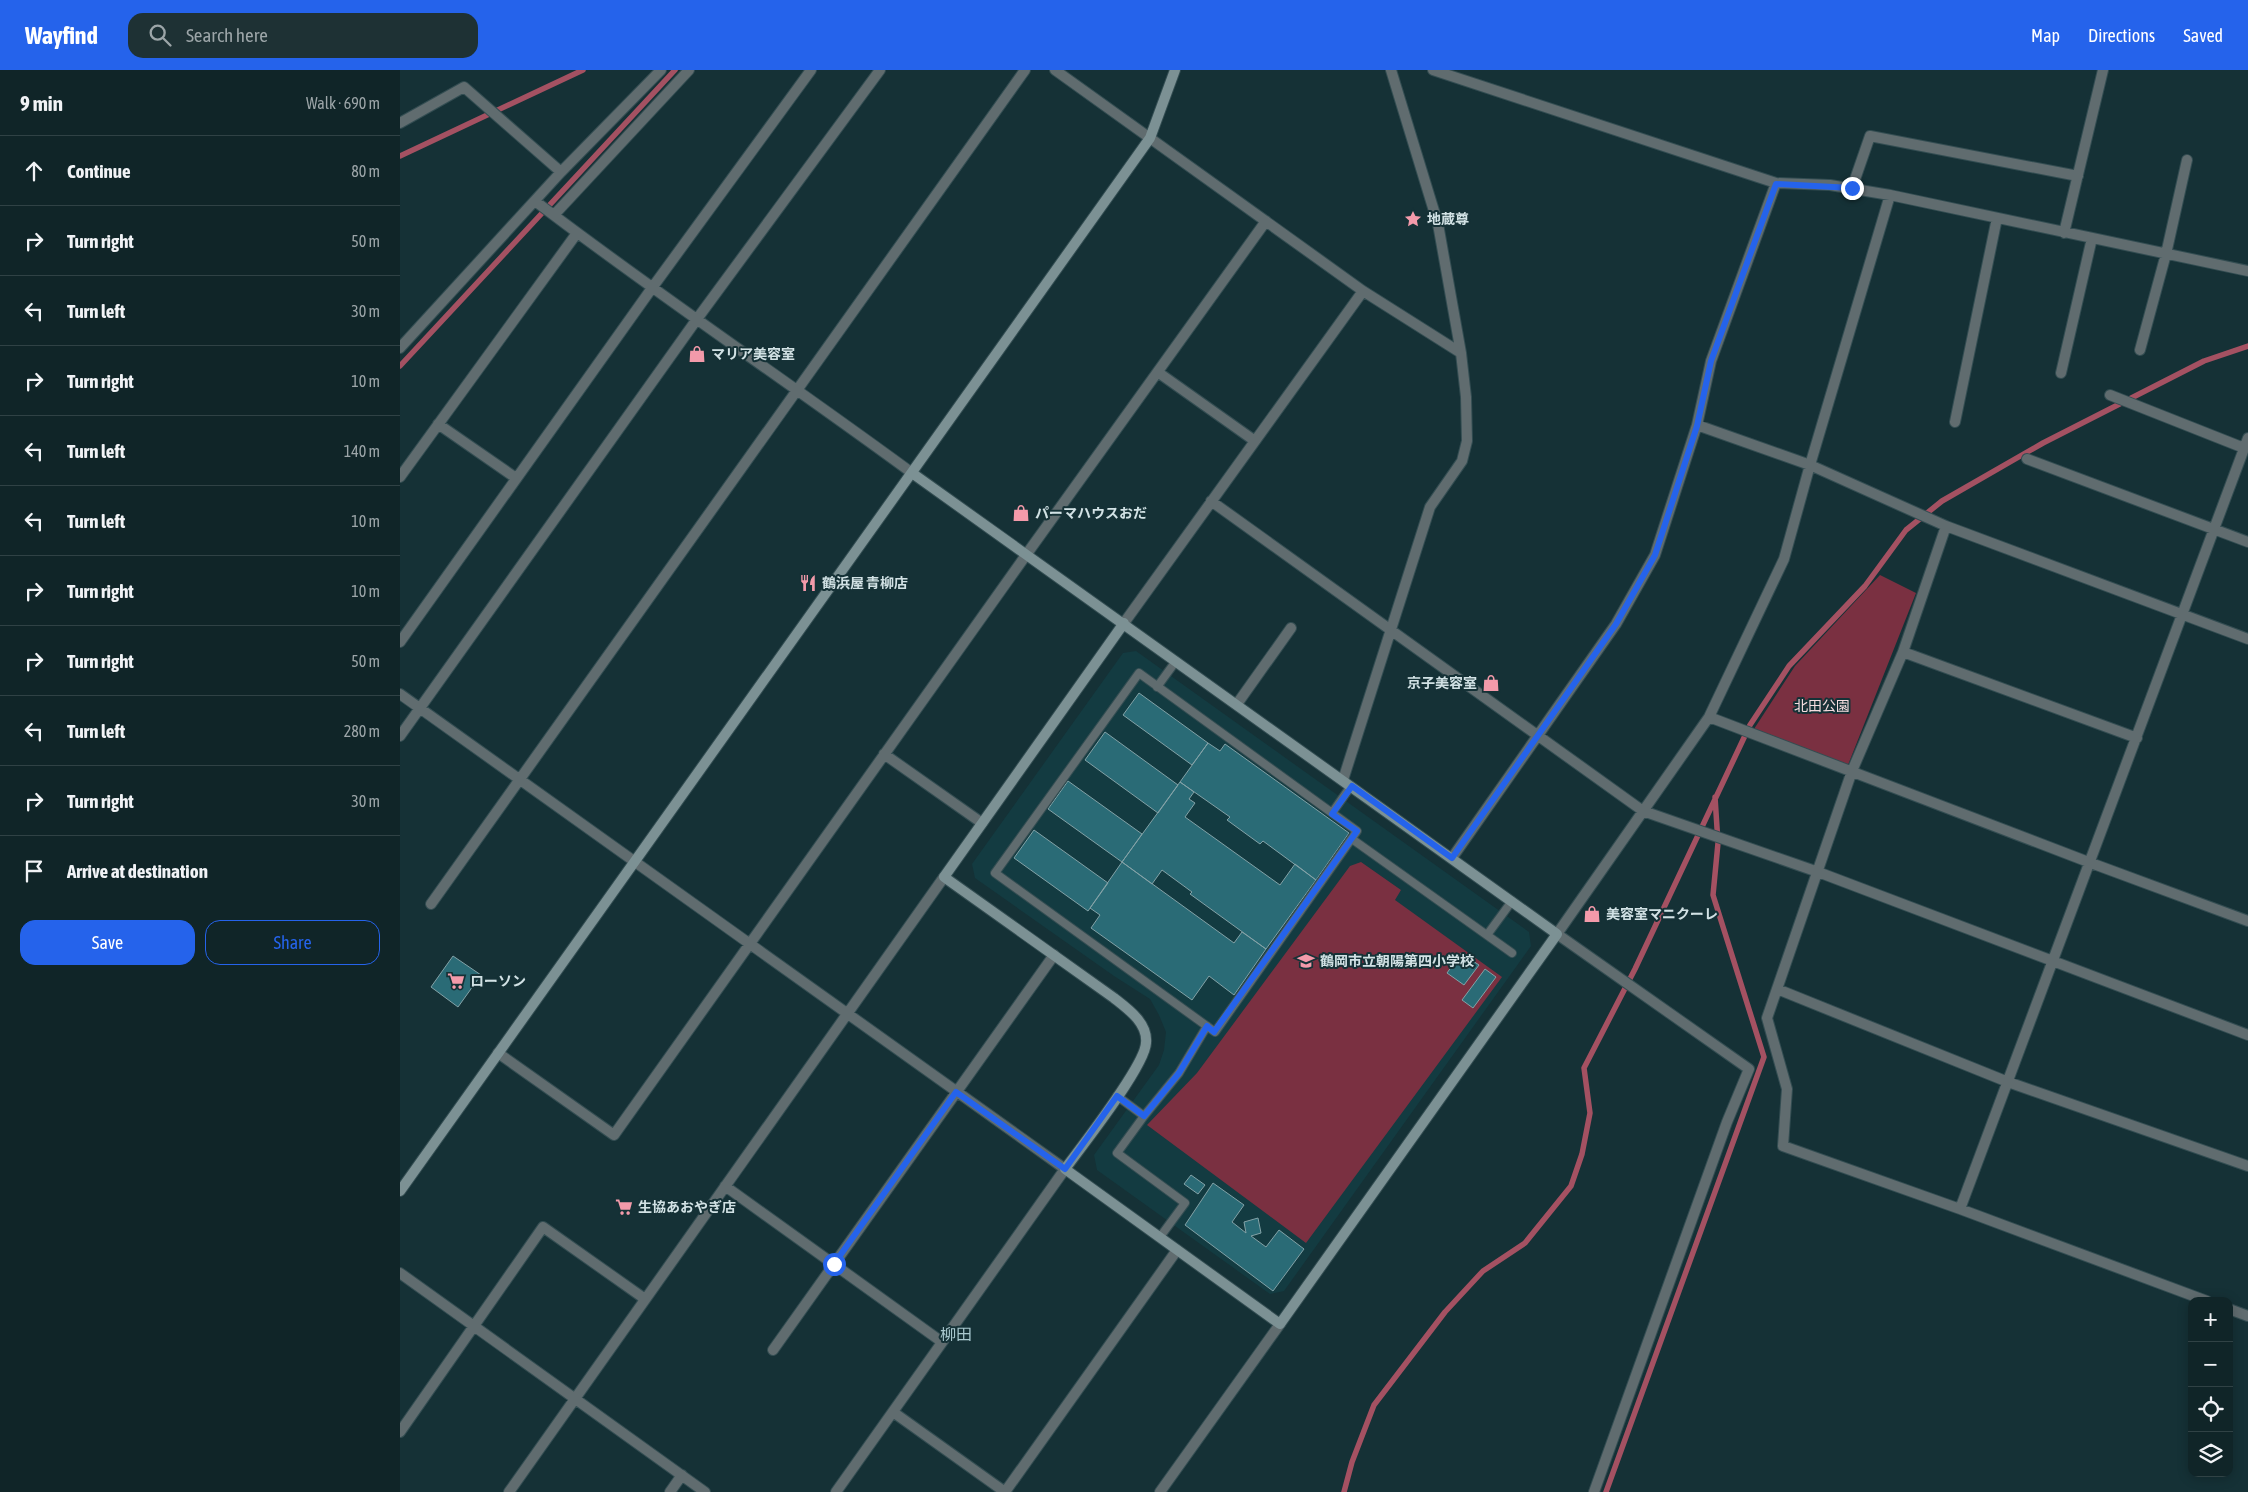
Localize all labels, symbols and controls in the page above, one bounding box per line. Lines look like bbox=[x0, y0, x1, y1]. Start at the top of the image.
search box bbox=[128, 13, 478, 58]
icon: search bbox=[146, 21, 174, 49]
text: Wayfind bbox=[25, 22, 98, 49]
text: Search here bbox=[186, 24, 268, 46]
text: Map bbox=[2031, 25, 2060, 46]
text: Directions bbox=[2088, 25, 2155, 46]
text: Saved bbox=[2183, 25, 2223, 46]
text: 9 min bbox=[20, 91, 63, 115]
text: Walk · 690 m bbox=[306, 94, 380, 112]
icon: ahead bbox=[20, 157, 48, 185]
text: Continue bbox=[67, 160, 131, 182]
text: 80 m bbox=[351, 162, 380, 180]
route end bbox=[1841, 177, 1864, 200]
place icon: 地蔵尊 bbox=[1403, 209, 1423, 229]
place label: 地蔵尊 bbox=[1427, 211, 1469, 227]
icon: right bbox=[20, 227, 48, 255]
text: Turn right bbox=[67, 230, 134, 252]
text: 50 m bbox=[351, 232, 380, 250]
icon: left bbox=[20, 297, 48, 325]
text: Turn left bbox=[67, 300, 125, 322]
text: 30 m bbox=[351, 302, 380, 320]
shop icon: マリア美容室 bbox=[687, 344, 707, 364]
place label: マリア美容室 bbox=[711, 346, 795, 362]
icon: right bbox=[20, 367, 48, 395]
text: Turn right bbox=[67, 370, 134, 392]
text: 10 m bbox=[351, 372, 380, 390]
icon: left bbox=[20, 437, 48, 465]
text: Turn left bbox=[67, 440, 125, 462]
text: 140 m bbox=[344, 442, 380, 460]
shop icon: パーマハウスおだ bbox=[1011, 503, 1031, 523]
place label: パーマハウスおだ bbox=[1035, 505, 1147, 521]
icon: left bbox=[20, 507, 48, 535]
text: Turn left bbox=[67, 510, 125, 532]
text: 10 m bbox=[351, 512, 380, 530]
restaurant icon: 鶴浜屋 青柳店 bbox=[798, 573, 818, 593]
place label: 鶴浜屋 青柳店 bbox=[822, 575, 908, 591]
icon: right bbox=[20, 577, 48, 605]
text: Turn right bbox=[67, 580, 134, 602]
text: 10 m bbox=[351, 582, 380, 600]
icon: right bbox=[20, 647, 48, 675]
text: Turn right bbox=[67, 650, 134, 672]
text: 50 m bbox=[351, 652, 380, 670]
shop icon: 京子美容室 bbox=[1481, 673, 1501, 693]
place label: 京子美容室 bbox=[1407, 675, 1477, 691]
park label: 北田公園 bbox=[1794, 698, 1850, 714]
icon: left bbox=[20, 717, 48, 745]
text: Turn left bbox=[67, 720, 125, 742]
text: 280 m bbox=[344, 722, 380, 740]
icon: right bbox=[20, 787, 48, 815]
text: Turn right bbox=[67, 790, 134, 812]
text: 30 m bbox=[351, 792, 380, 810]
icon: arrive bbox=[20, 857, 48, 885]
text: Arrive at destination bbox=[67, 860, 208, 882]
shop icon: 美容室マニクーレ bbox=[1582, 904, 1602, 924]
place label: 美容室マニクーレ bbox=[1606, 906, 1718, 922]
button: Save bbox=[20, 920, 195, 965]
button: Share bbox=[205, 920, 380, 965]
school or university icon: 鶴岡市立朝陽第四小学校 bbox=[1296, 951, 1316, 971]
place label: 鶴岡市立朝陽第四小学校 bbox=[1320, 953, 1474, 969]
supermarket icon: ローソン bbox=[446, 971, 466, 991]
place label: ローソン bbox=[470, 973, 526, 989]
supermarket icon: 生協あおやぎ店 bbox=[614, 1197, 634, 1217]
place label: 生協あおやぎ店 bbox=[638, 1199, 736, 1215]
route start bbox=[823, 1253, 846, 1276]
map controls bbox=[2188, 1297, 2233, 1477]
button: + bbox=[2188, 1297, 2233, 1342]
district label: 柳田 bbox=[940, 1325, 972, 1343]
button: − bbox=[2188, 1342, 2233, 1387]
button: locate bbox=[2188, 1387, 2233, 1432]
button: layers bbox=[2188, 1432, 2233, 1477]

